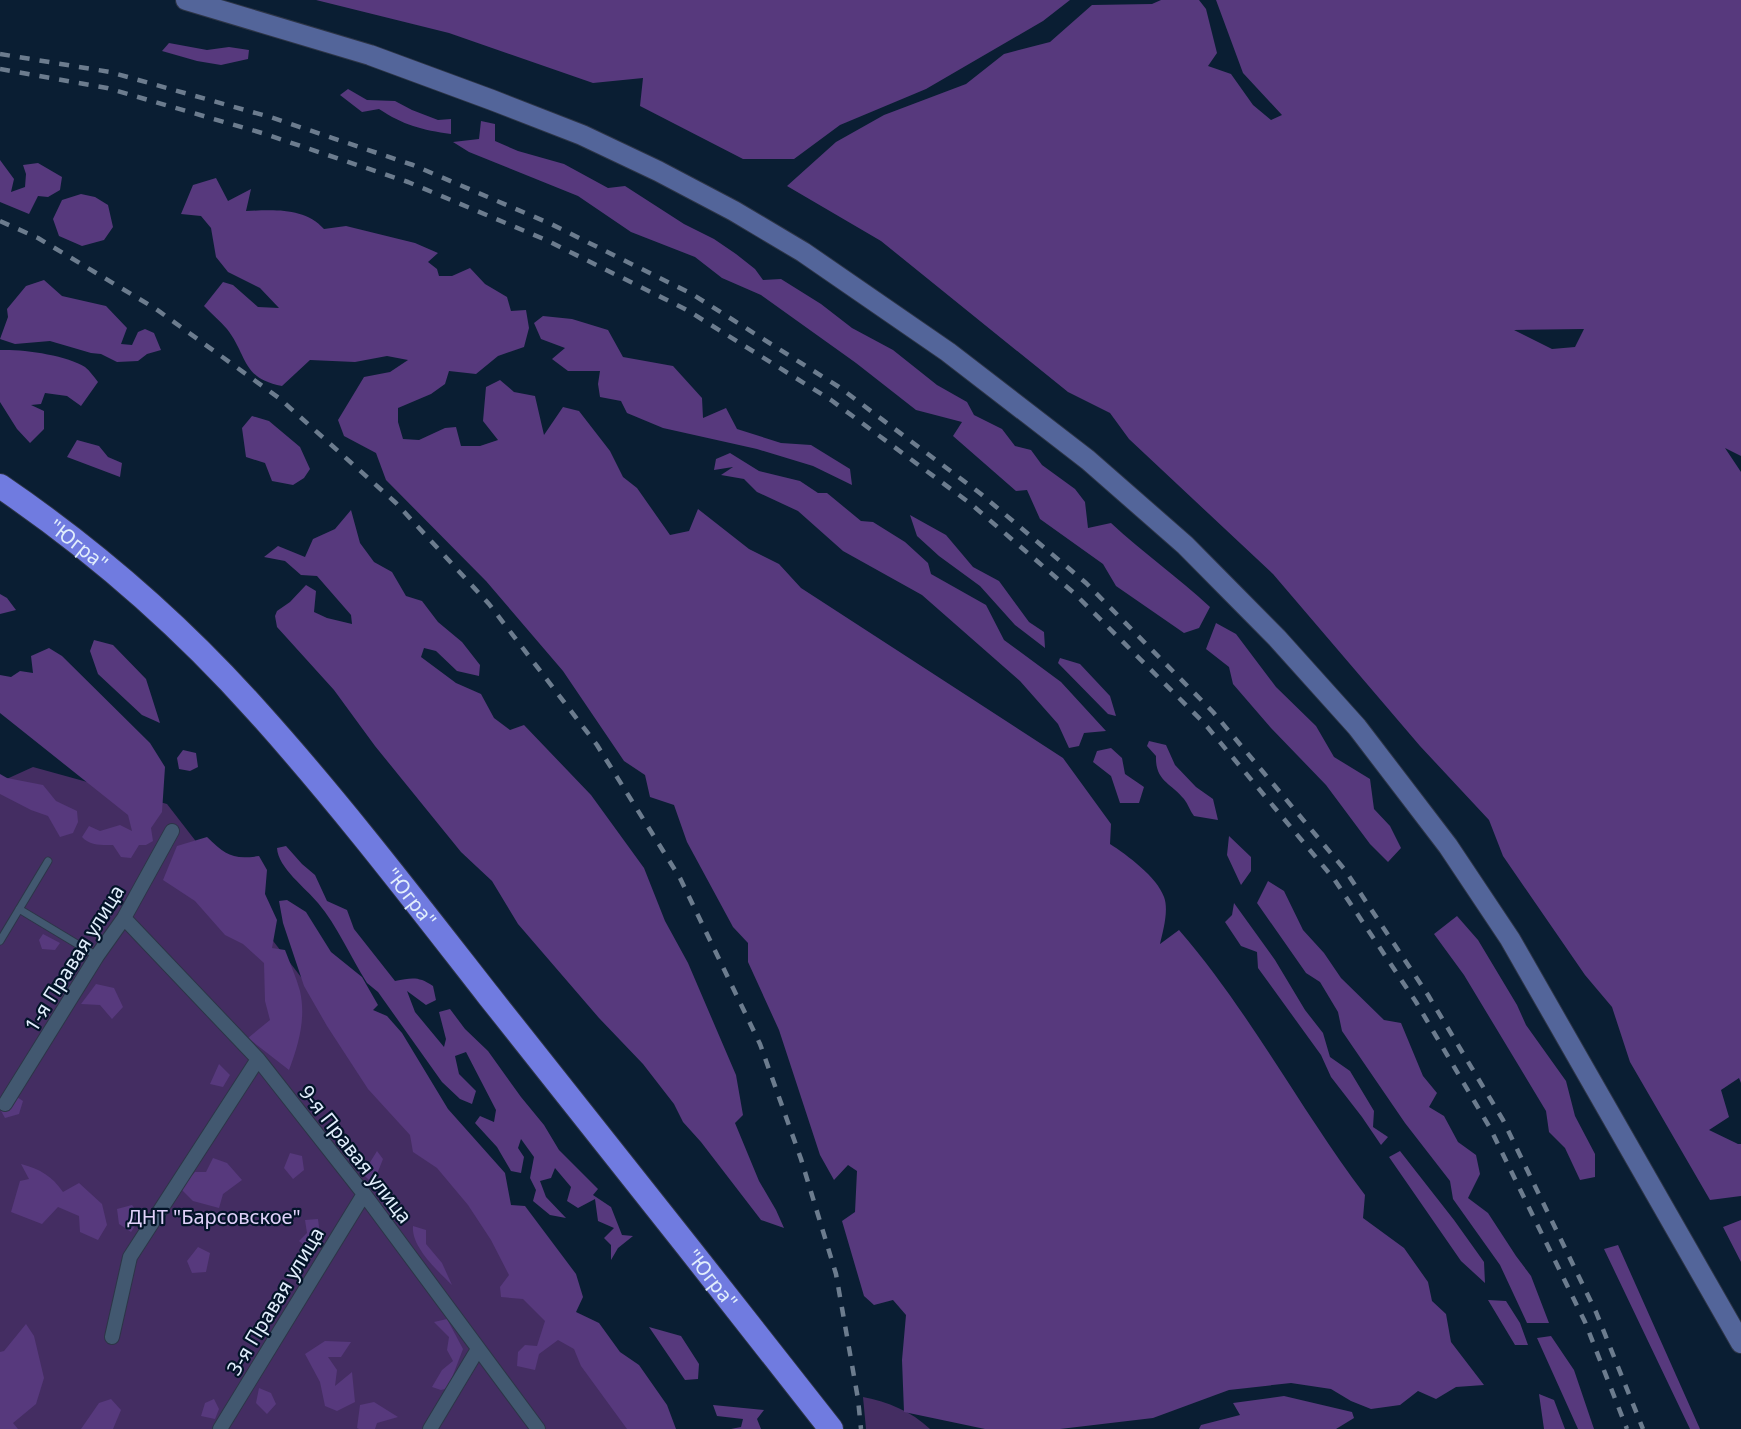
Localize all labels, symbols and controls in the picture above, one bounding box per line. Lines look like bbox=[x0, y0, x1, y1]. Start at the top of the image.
street label: "Югра" bbox=[44, 512, 114, 576]
street label: "Югра" bbox=[380, 862, 443, 932]
street label: 1-я Правая улица bbox=[18, 879, 130, 1037]
street label: 9-я Правая улица bbox=[294, 1079, 418, 1229]
park label: ДНТ "Барсовское" bbox=[127, 1203, 301, 1230]
street label: 3-я Правая улица bbox=[220, 1222, 330, 1380]
street label: "Югра" bbox=[681, 1243, 744, 1313]

